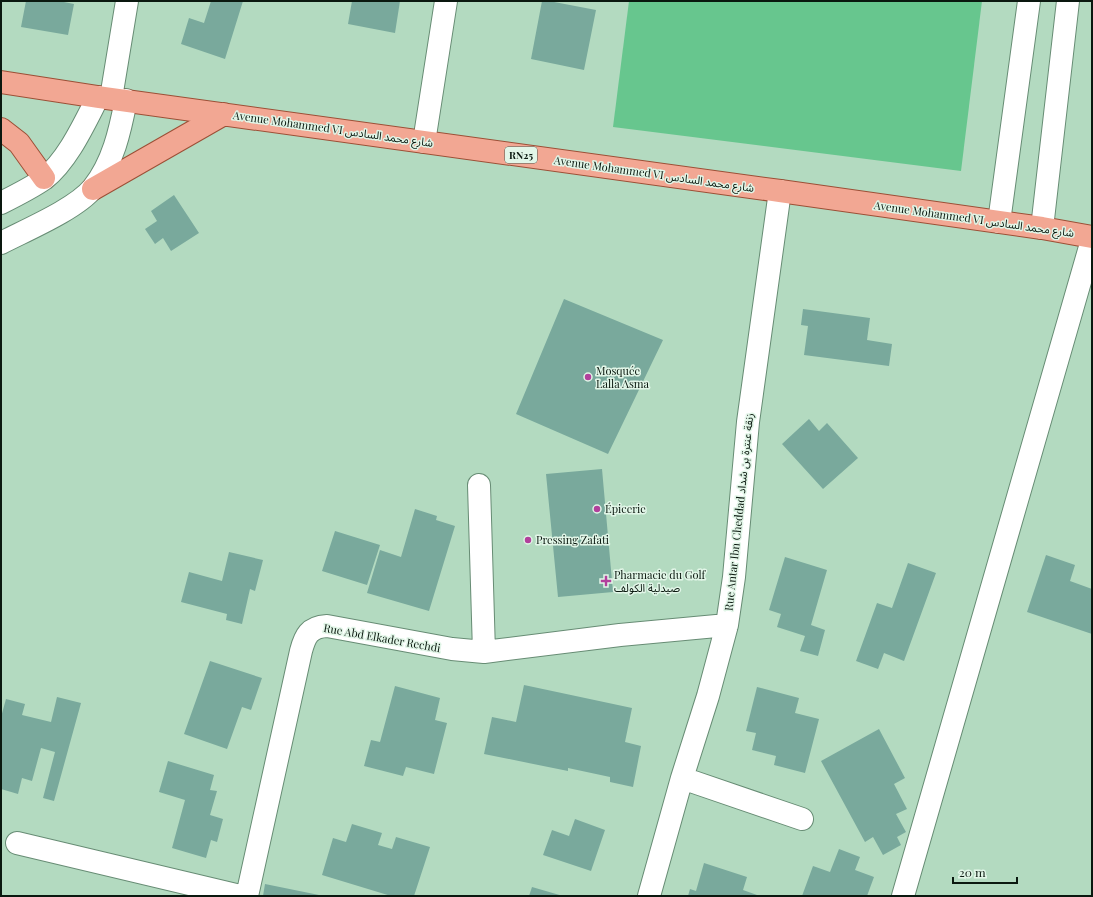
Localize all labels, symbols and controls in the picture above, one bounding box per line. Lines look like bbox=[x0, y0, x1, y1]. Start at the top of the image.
street label: Avenue Mohammed VI شارع محمد السادس bbox=[231, 107, 435, 151]
road number: RN25 bbox=[505, 147, 537, 163]
street label: Avenue Mohammed VI شارع محمد السادس bbox=[552, 152, 756, 196]
street label: Avenue Mohammed VI شارع محمد السادس bbox=[872, 197, 1076, 241]
place label: Mosquée Lalla Asma bbox=[596, 363, 650, 391]
marker: Mosquée Lalla Asma bbox=[583, 372, 593, 382]
street label: Rue Antar Ibn Cheddad زنقة عنترة بن شداد bbox=[721, 412, 756, 612]
place label: Épicerie bbox=[605, 501, 646, 516]
marker: Épicerie bbox=[592, 504, 602, 514]
place label: Pressing Zafati bbox=[536, 532, 609, 547]
marker: Pressing Zafati bbox=[523, 535, 533, 545]
place label: Pharmacie du Golf صيدلية الكولف bbox=[614, 567, 707, 595]
marker: Pharmacie du Golf صيدلية الكولف bbox=[601, 576, 611, 586]
street label: Rue Abd Elkader Rechdi bbox=[322, 620, 442, 655]
scale bar bbox=[953, 859, 1017, 885]
text: 20 m bbox=[959, 864, 986, 880]

